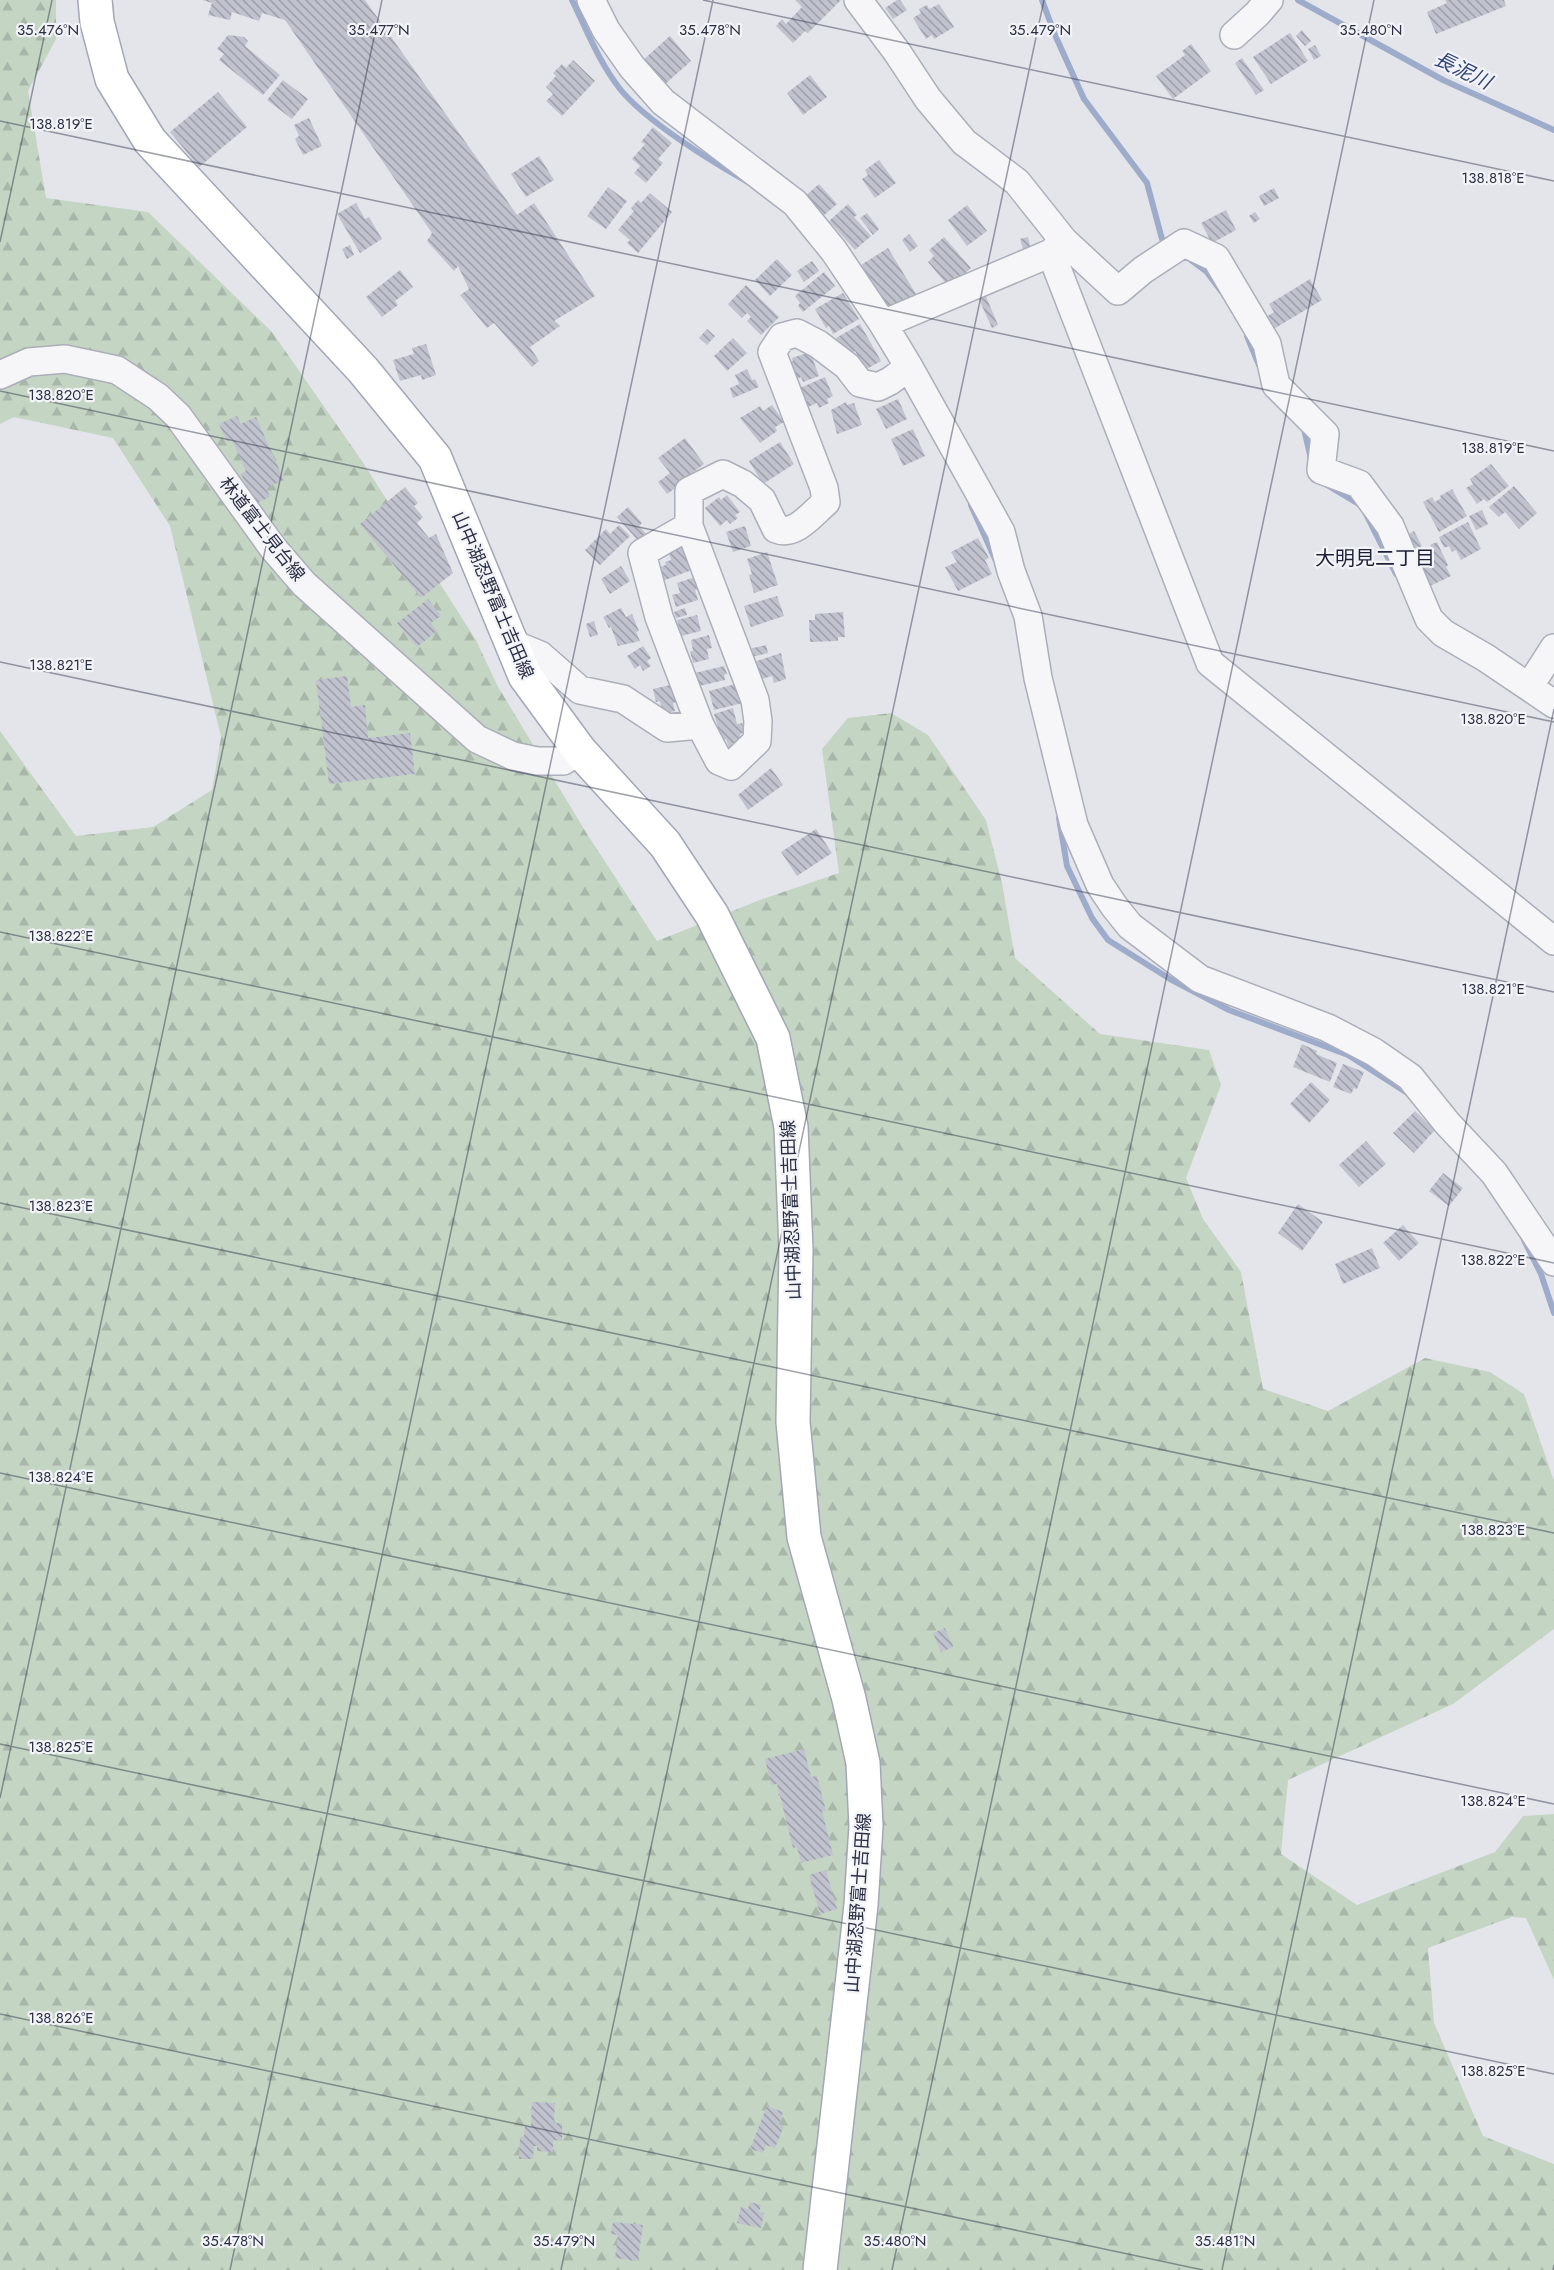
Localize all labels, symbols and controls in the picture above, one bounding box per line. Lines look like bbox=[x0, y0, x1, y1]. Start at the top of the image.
text: 35.476°N bbox=[17, 19, 79, 41]
text: 35.477°N bbox=[348, 19, 410, 41]
text: 35.478°N bbox=[679, 19, 741, 41]
text: 35.479°N bbox=[1009, 19, 1071, 41]
text: 35.480°N bbox=[1340, 19, 1402, 41]
water label: 長泥川 bbox=[1429, 44, 1498, 98]
text: 138.819°E bbox=[29, 113, 93, 135]
text: 138.818°E bbox=[1462, 167, 1524, 189]
text: 138.820°E bbox=[28, 384, 94, 406]
text: 138.819°E bbox=[1461, 437, 1525, 459]
street label: 林道富士見台線 bbox=[213, 471, 311, 587]
street label: 山中湖忍野富士吉田線 bbox=[446, 507, 540, 683]
district label: 大明見二丁目 bbox=[1315, 544, 1435, 573]
text: 138.821°E bbox=[29, 654, 93, 676]
text: 138.820°E bbox=[1460, 708, 1526, 730]
text: 138.822°E bbox=[28, 925, 94, 947]
text: 138.821°E bbox=[1461, 978, 1525, 1000]
street label: 山中湖忍野富士吉田線 bbox=[775, 1120, 807, 1300]
text: 138.823°E bbox=[29, 1195, 93, 1217]
text: 138.822°E bbox=[1460, 1249, 1526, 1271]
text: 138.824°E bbox=[28, 1466, 94, 1488]
text: 138.823°E bbox=[1461, 1519, 1525, 1541]
text: 138.825°E bbox=[28, 1736, 94, 1758]
text: 138.824°E bbox=[1460, 1790, 1526, 1812]
street label: 山中湖忍野富士吉田線 bbox=[839, 1812, 877, 1994]
text: 138.826°E bbox=[28, 2007, 94, 2029]
text: 138.825°E bbox=[1460, 2060, 1526, 2082]
text: 35.478°N bbox=[202, 2230, 264, 2252]
text: 35.479°N bbox=[533, 2230, 595, 2252]
text: 35.480°N bbox=[864, 2230, 926, 2252]
text: 35.481°N bbox=[1195, 2230, 1255, 2252]

